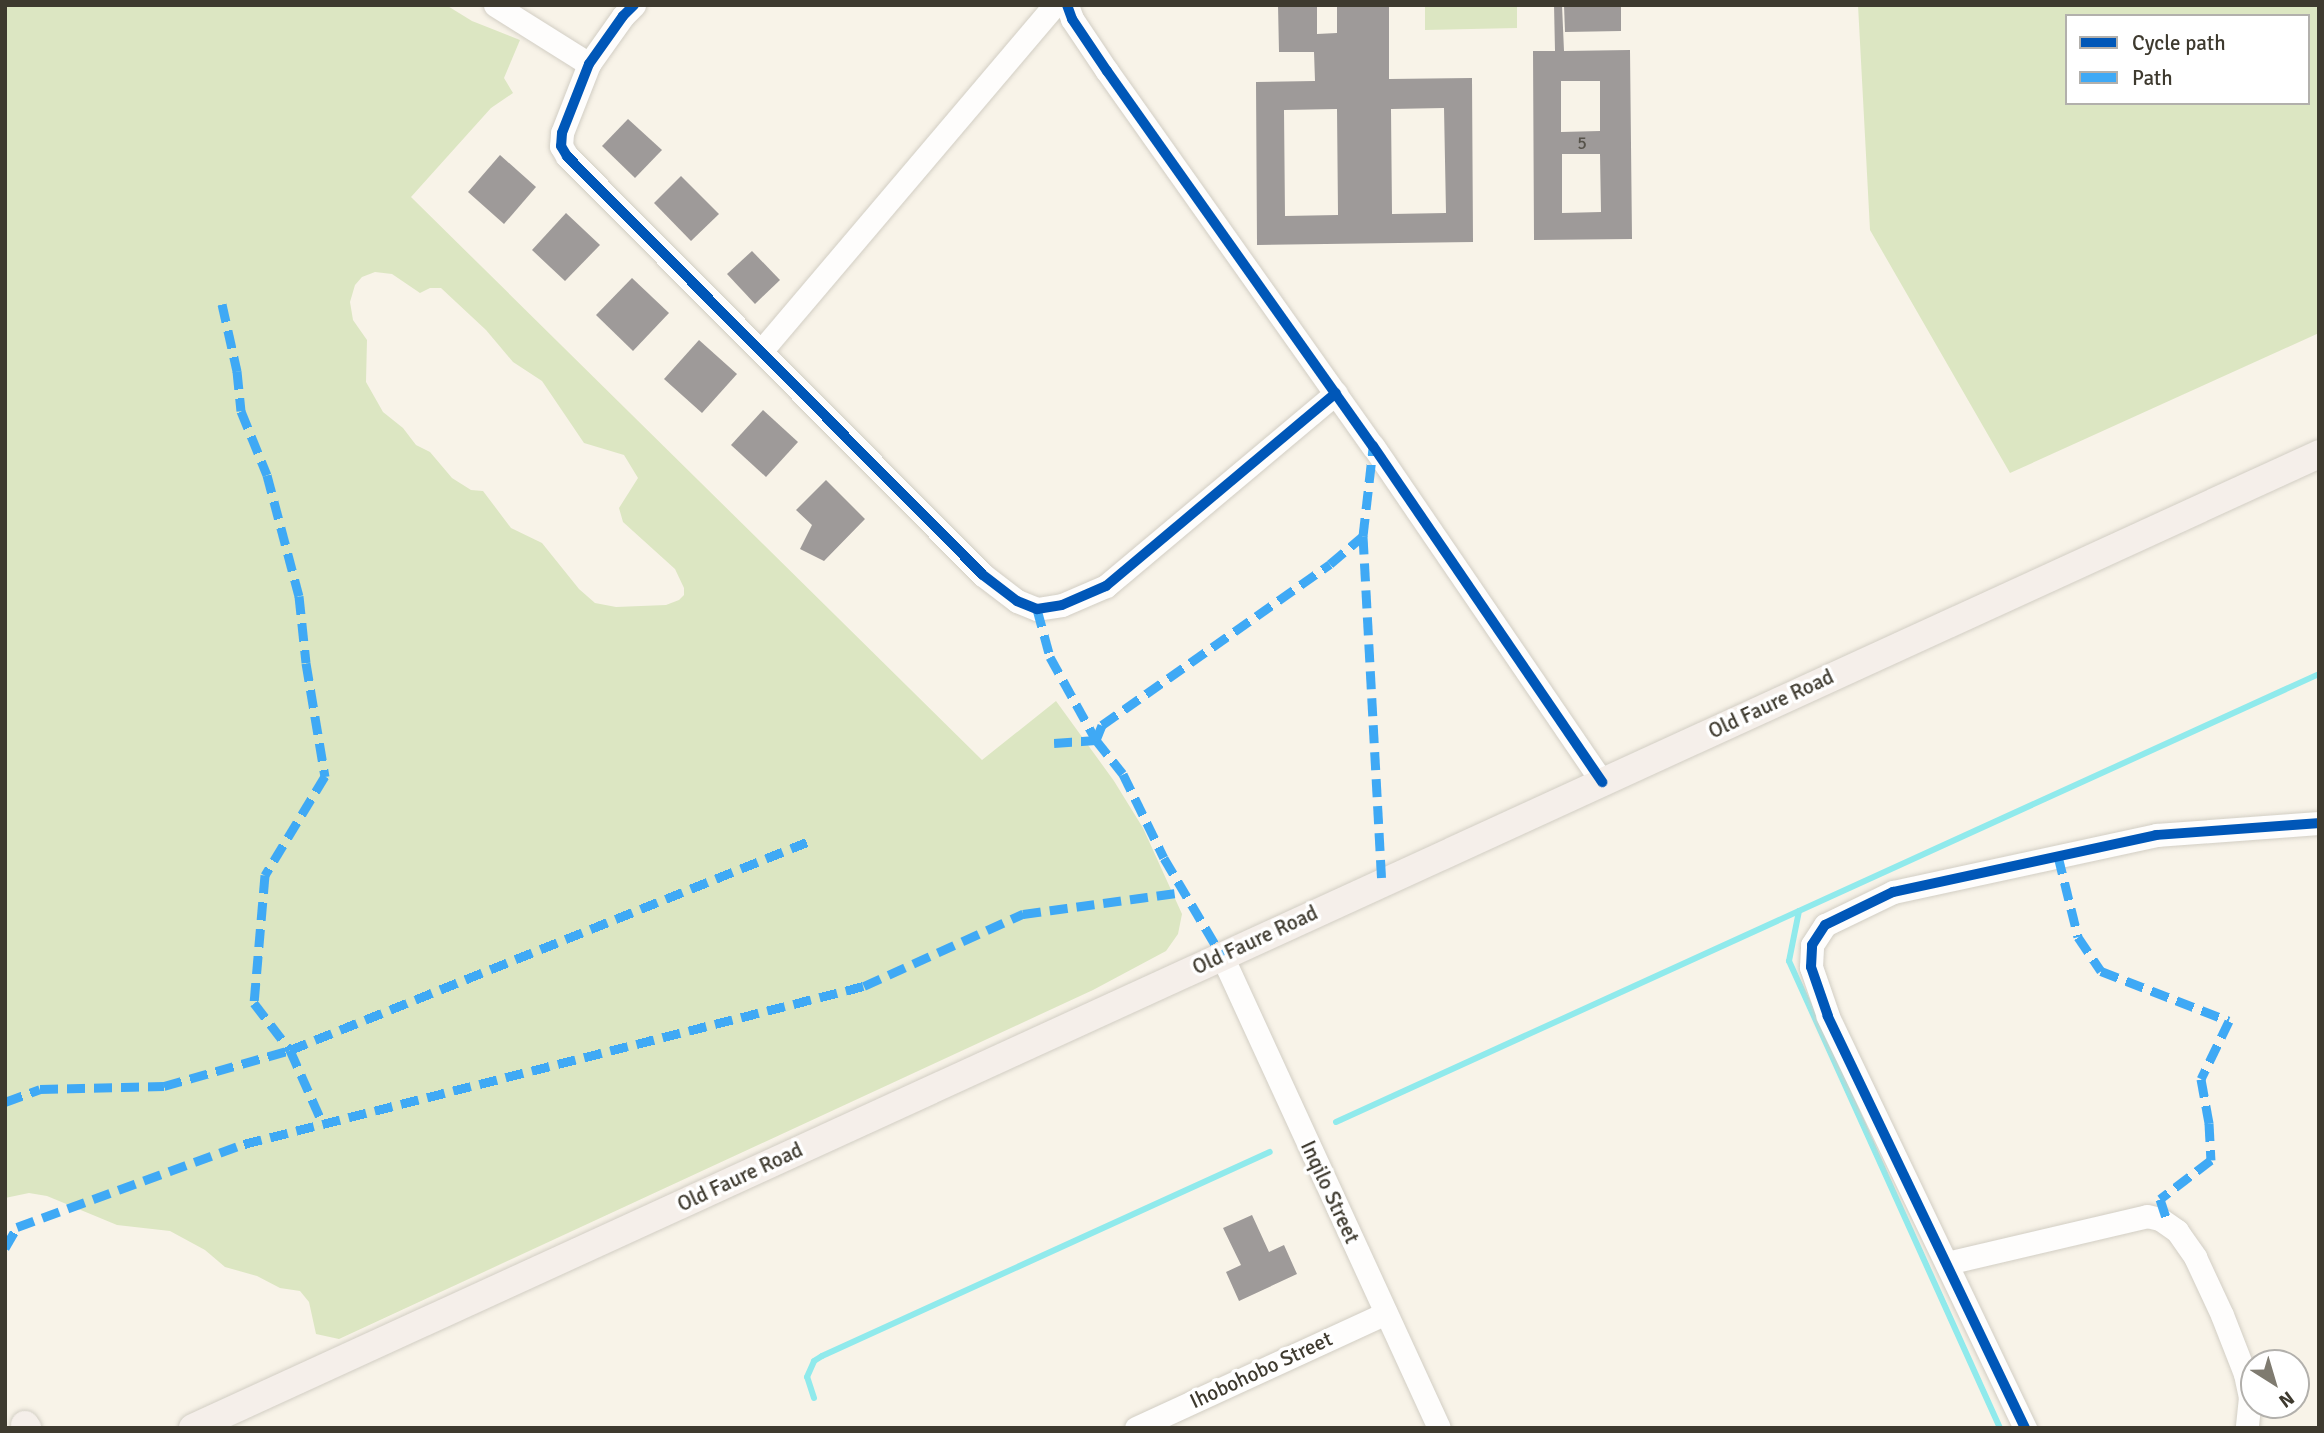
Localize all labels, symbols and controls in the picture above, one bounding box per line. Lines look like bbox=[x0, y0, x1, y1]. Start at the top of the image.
legend bbox=[2065, 14, 2310, 105]
text: Cycle path bbox=[2132, 30, 2226, 56]
text: Path bbox=[2132, 65, 2173, 91]
house number: 5 bbox=[1577, 132, 1587, 154]
street label: Old Faure Road bbox=[1704, 664, 1838, 744]
street label: Old Faure Road bbox=[1188, 900, 1322, 980]
street label: Old Faure Road bbox=[673, 1137, 807, 1217]
street label: Inqilo Street bbox=[1295, 1137, 1365, 1247]
street label: Ihobohobo Street bbox=[1186, 1326, 1336, 1414]
north arrow bbox=[2240, 1349, 2310, 1419]
text: N bbox=[2274, 1386, 2299, 1413]

